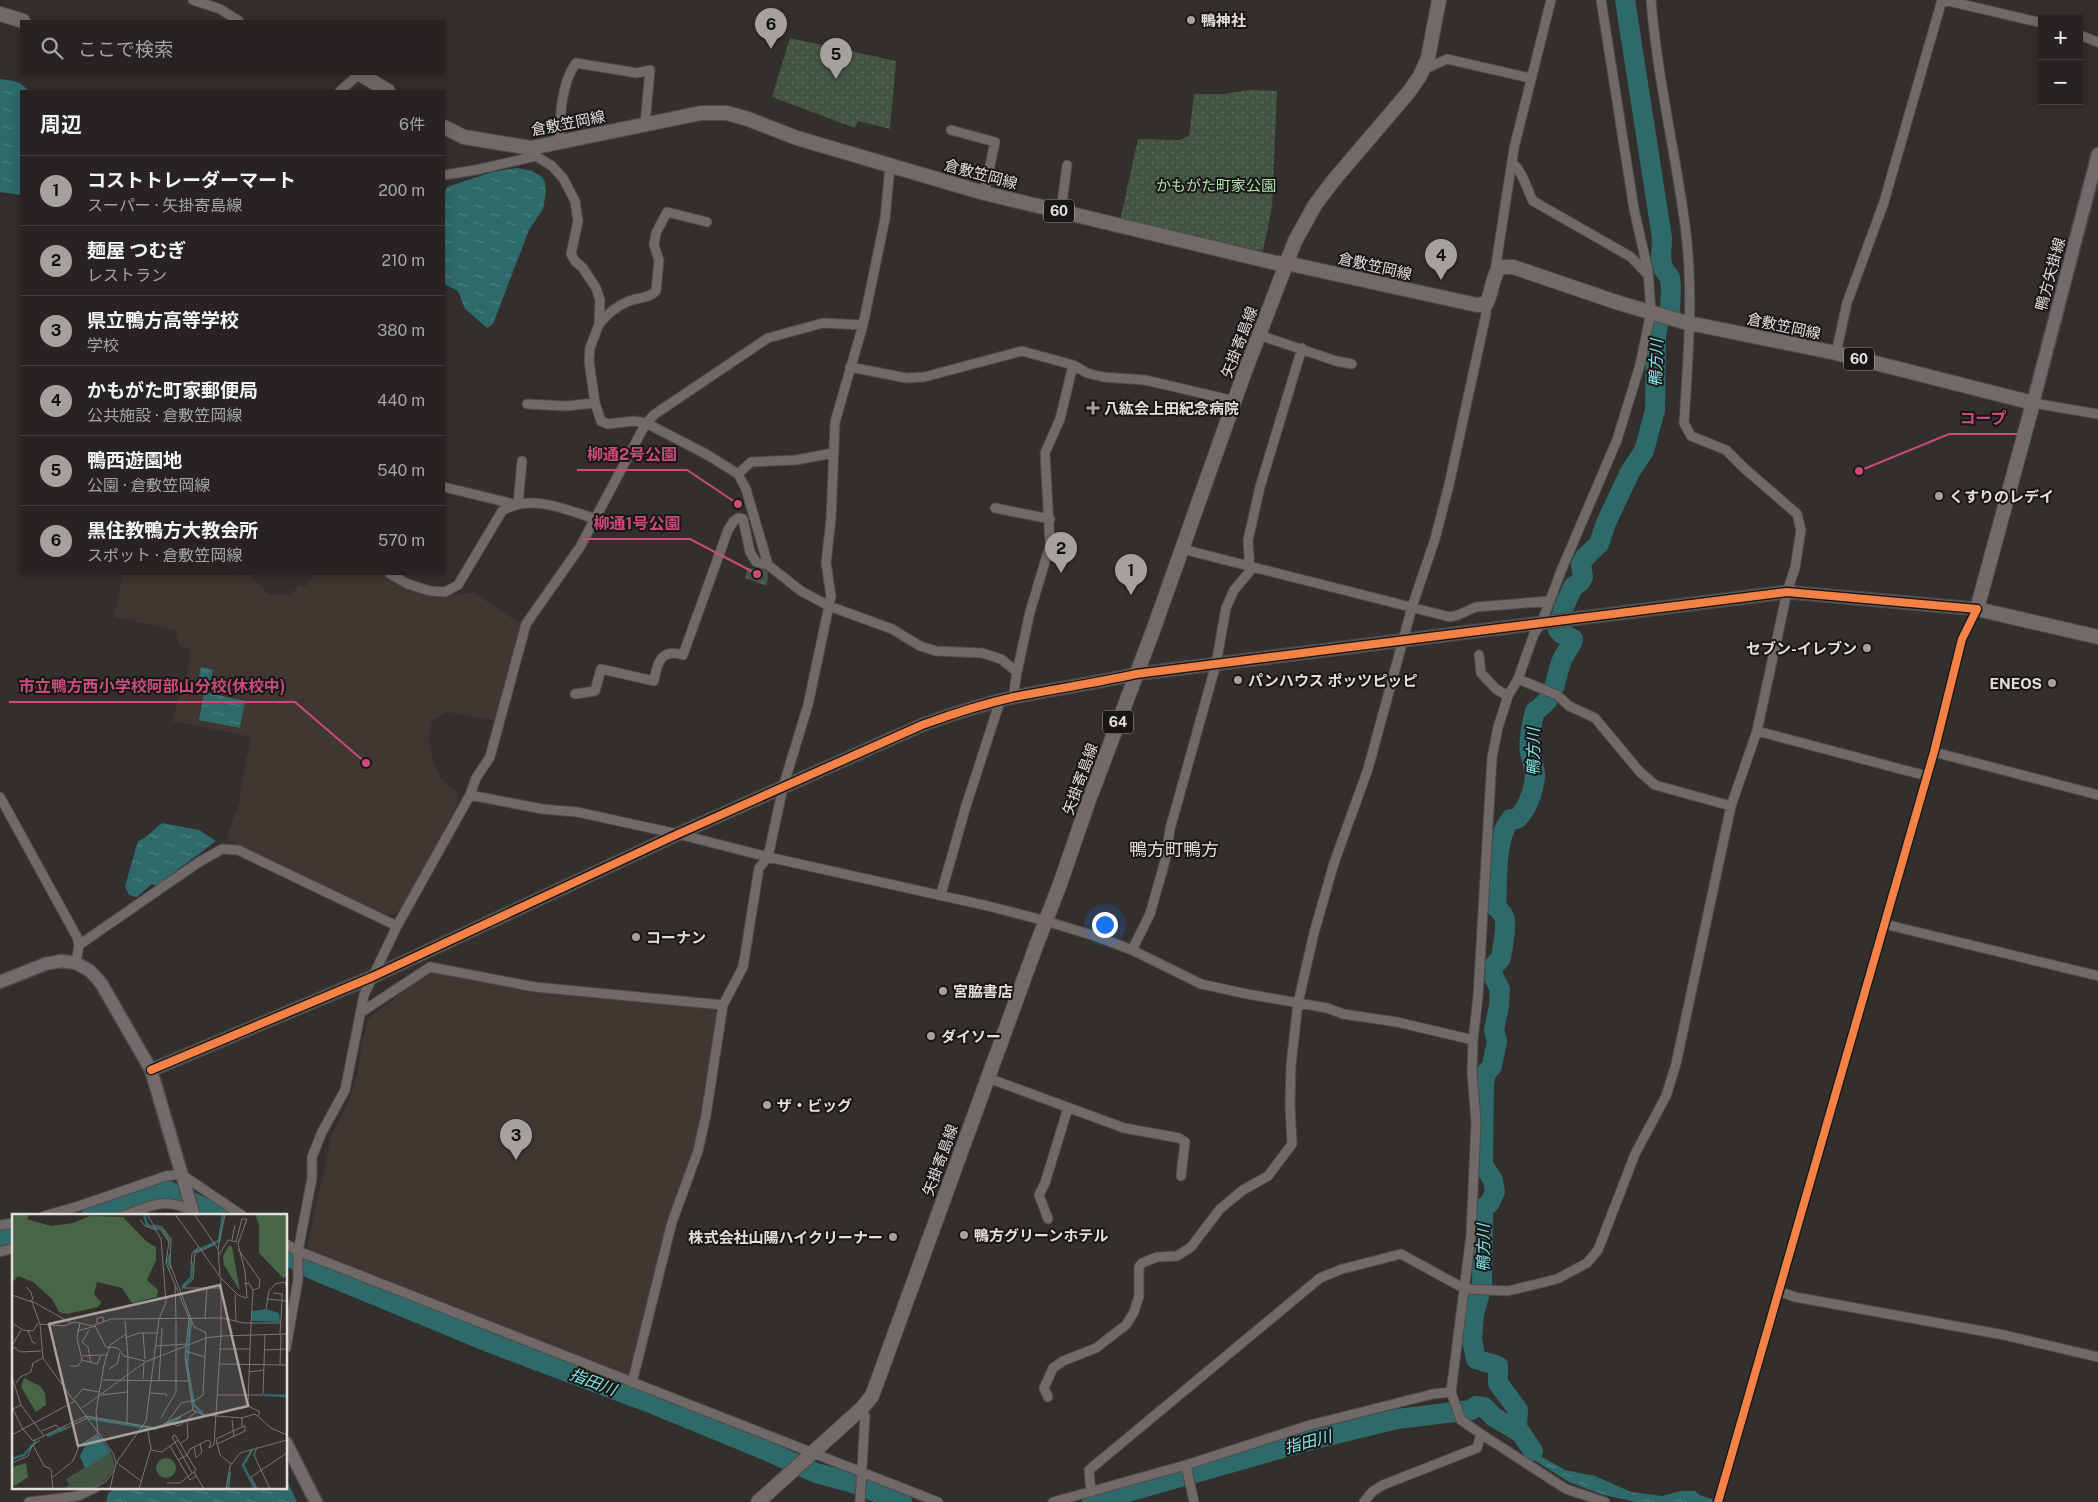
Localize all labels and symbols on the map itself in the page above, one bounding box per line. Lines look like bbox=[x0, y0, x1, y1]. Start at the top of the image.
pin: 6 bbox=[755, 8, 787, 49]
place label: 鴨神社 bbox=[1201, 12, 1246, 29]
marker: 鴨神社 bbox=[1185, 14, 1197, 26]
pin: 5 bbox=[820, 38, 852, 79]
street label: 倉敷笠岡線 bbox=[530, 107, 606, 139]
street label: 倉敷笠岡線 bbox=[943, 156, 1019, 192]
park label: かもがた町家公園 bbox=[1156, 177, 1276, 194]
road number: 60 bbox=[1044, 200, 1074, 222]
street label: 鴨方矢掛線 bbox=[2032, 236, 2068, 312]
pin: 4 bbox=[1425, 239, 1457, 280]
street label: 倉敷笠岡線 bbox=[1337, 249, 1413, 283]
street label: 矢掛寄島線 bbox=[1218, 304, 1260, 380]
street label: 倉敷笠岡線 bbox=[1746, 310, 1822, 342]
water label: 鴨方川 bbox=[1646, 337, 1666, 387]
road number: 60 bbox=[1844, 348, 1874, 370]
place label: 八紘会上田紀念病院 bbox=[1104, 400, 1239, 417]
marker: 八紘会上田紀念病院 bbox=[1086, 401, 1100, 415]
callout: コープ bbox=[1949, 403, 2017, 434]
text: コープ bbox=[1959, 409, 2007, 428]
callout: 柳通2号公園 bbox=[577, 439, 687, 470]
text: 柳通2号公園 bbox=[587, 445, 677, 464]
place label: くすりのレデイ bbox=[1949, 488, 2054, 505]
marker: くすりのレデイ bbox=[1933, 490, 1945, 502]
callout: 柳通1号公園 bbox=[583, 508, 690, 539]
text: 柳通1号公園 bbox=[594, 514, 680, 533]
pin: 2 bbox=[1045, 532, 1077, 573]
pin: 1 bbox=[1115, 554, 1147, 595]
place label: セブン-イレブン bbox=[1746, 640, 1857, 657]
marker: セブン-イレブン bbox=[1861, 642, 1873, 654]
callout: 市立鴨方西小学校阿部山分校(休校中) bbox=[9, 671, 295, 702]
place label: パンハウス ポッツピッピ bbox=[1248, 672, 1417, 689]
marker: パンハウス ポッツピッピ bbox=[1232, 674, 1244, 686]
place label: ENEOS bbox=[1989, 675, 2042, 692]
text: 市立鴨方西小学校阿部山分校(休校中) bbox=[19, 677, 285, 696]
marker: ENEOS bbox=[2046, 677, 2058, 689]
road number: 64 bbox=[1103, 710, 1133, 734]
water label: 鴨方川 bbox=[1524, 726, 1543, 776]
street label: 矢掛寄島線 bbox=[1059, 741, 1101, 817]
district label: 鴨方町鴨方 bbox=[1129, 839, 1219, 860]
your location bbox=[1092, 912, 1118, 938]
place label: コーナン bbox=[646, 929, 706, 946]
marker: コーナン bbox=[630, 931, 642, 943]
place label: 宮脇書店 bbox=[953, 983, 1013, 1000]
marker: 宮脇書店 bbox=[937, 985, 949, 997]
place label: ダイソー bbox=[941, 1028, 1001, 1045]
marker: ダイソー bbox=[925, 1030, 937, 1042]
place label: ザ・ビッグ bbox=[777, 1097, 852, 1114]
marker: ザ・ビッグ bbox=[761, 1099, 773, 1111]
pin: 3 bbox=[500, 1119, 532, 1160]
street label: 矢掛寄島線 bbox=[919, 1122, 961, 1198]
inset map bbox=[12, 1214, 288, 1490]
water label: 鴨方川 bbox=[1474, 1222, 1493, 1272]
place label: 鴨方グリーンホテル bbox=[974, 1227, 1108, 1244]
place label: 株式会社山陽ハイクリーナー bbox=[689, 1229, 883, 1246]
marker: 鴨方グリーンホテル bbox=[958, 1229, 970, 1241]
marker: 株式会社山陽ハイクリーナー bbox=[887, 1231, 899, 1243]
water label: 指田川 bbox=[567, 1365, 621, 1400]
water label: 指田川 bbox=[1282, 1426, 1336, 1457]

